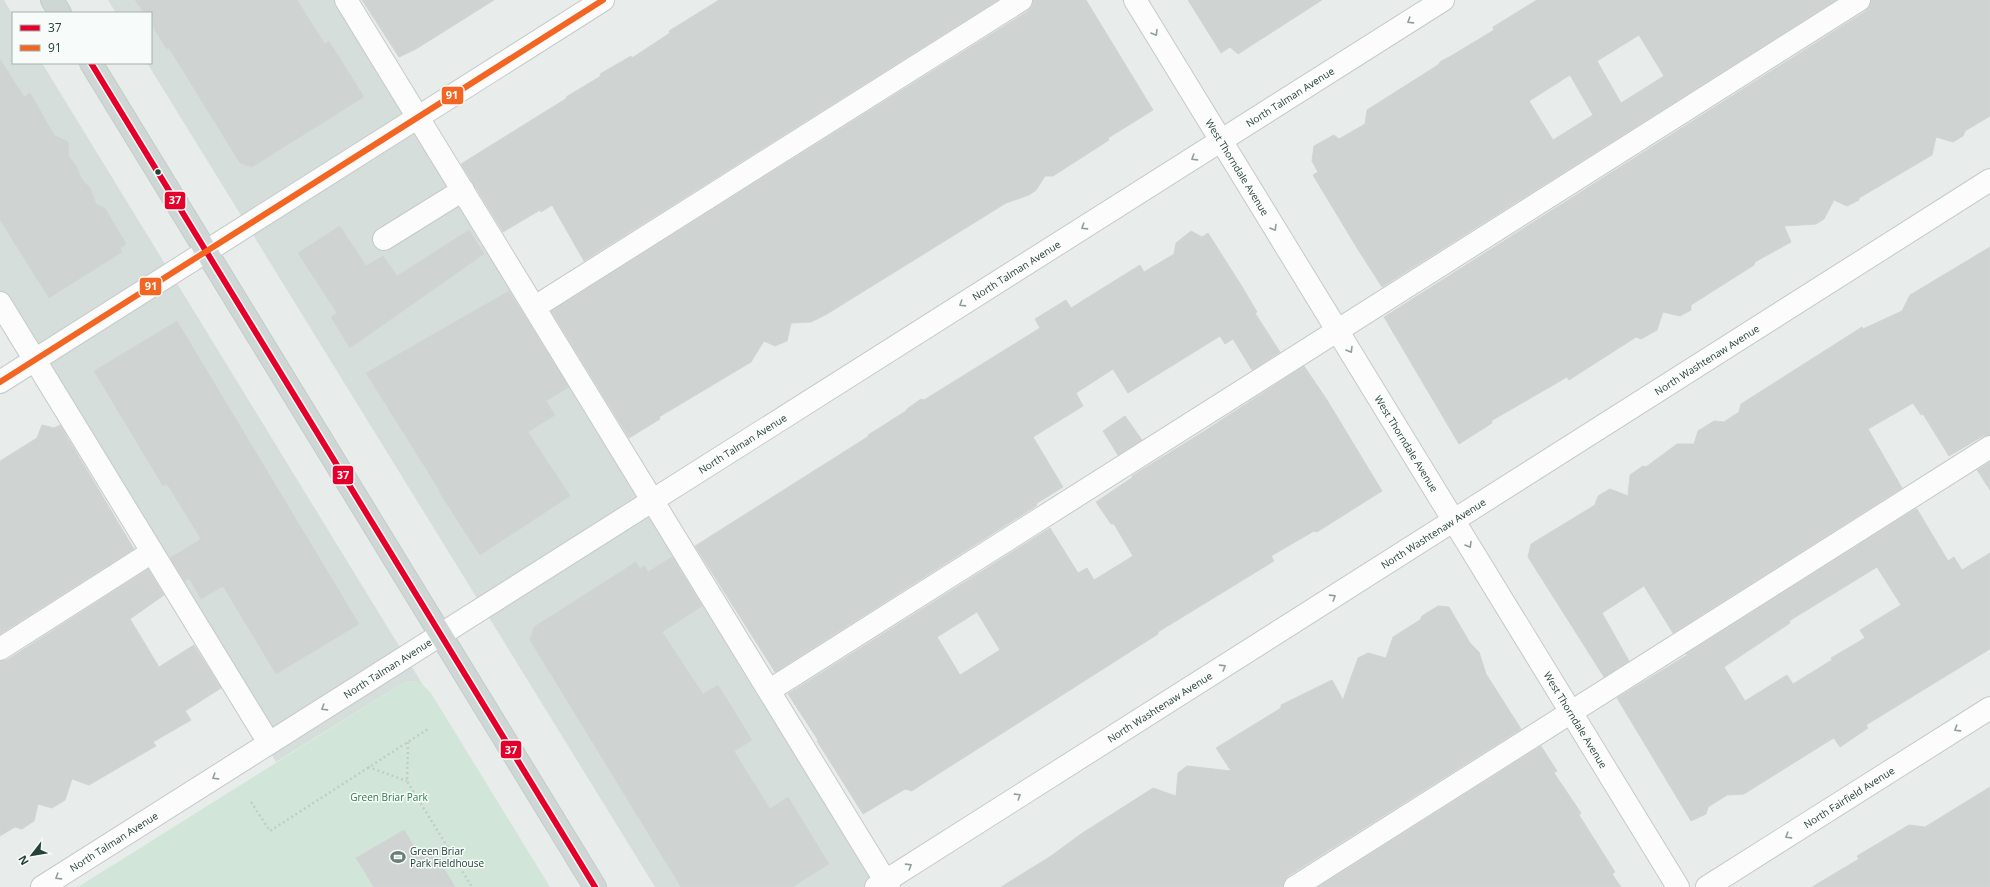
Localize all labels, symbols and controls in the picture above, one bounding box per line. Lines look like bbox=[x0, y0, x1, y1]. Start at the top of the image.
legend bbox=[12, 12, 152, 64]
one-way arrow bbox=[1407, 16, 1414, 24]
text: 37 bbox=[48, 19, 62, 36]
one-way arrow bbox=[1150, 29, 1158, 36]
text: 91 bbox=[48, 39, 62, 56]
street label: North Talman Avenue bbox=[1243, 64, 1337, 130]
line badge: 91 bbox=[441, 86, 464, 105]
text: 91 bbox=[446, 87, 458, 102]
street label: West Thorndale Avenue bbox=[1202, 116, 1272, 218]
one-way arrow bbox=[1191, 153, 1198, 160]
unlabelled marker bbox=[153, 167, 163, 177]
line badge: 37 bbox=[164, 191, 186, 210]
text: 37 bbox=[169, 192, 181, 207]
one-way arrow bbox=[1081, 222, 1088, 230]
one-way arrow bbox=[1270, 224, 1277, 231]
street label: North Talman Avenue bbox=[969, 237, 1063, 303]
line badge: 91 bbox=[139, 277, 162, 296]
text: 91 bbox=[145, 278, 157, 293]
one-way arrow bbox=[959, 299, 966, 307]
street label: North Washtenaw Avenue bbox=[1652, 321, 1762, 398]
one-way arrow bbox=[1345, 346, 1352, 353]
street label: West Thorndale Avenue bbox=[1372, 392, 1442, 495]
street label: North Talman Avenue bbox=[696, 410, 790, 477]
line badge: 37 bbox=[332, 465, 354, 485]
text: 37 bbox=[337, 467, 349, 482]
street label: North Washtenaw Avenue bbox=[1378, 495, 1489, 572]
one-way arrow bbox=[1464, 541, 1471, 548]
one-way arrow bbox=[1328, 595, 1335, 602]
street label: North Talman Avenue bbox=[341, 635, 435, 701]
one-way arrow bbox=[1219, 664, 1226, 672]
street label: North Washtenaw Avenue bbox=[1105, 668, 1215, 745]
street label: West Thorndale Avenue bbox=[1541, 669, 1611, 771]
one-way arrow bbox=[321, 703, 328, 710]
one-way arrow bbox=[1954, 724, 1961, 732]
line badge: 37 bbox=[500, 740, 522, 759]
text: 37 bbox=[505, 742, 517, 757]
street label: North Fairfield Avenue bbox=[1801, 763, 1897, 831]
one-way arrow bbox=[212, 772, 219, 780]
park label: Green Briar Park bbox=[350, 790, 429, 804]
one-way arrow bbox=[1014, 794, 1021, 801]
street label: North Talman Avenue bbox=[67, 808, 161, 875]
one-way arrow bbox=[1785, 831, 1792, 839]
north arrow bbox=[12, 835, 52, 875]
place label: Green Briar Park Fieldhouse bbox=[410, 844, 485, 870]
sports icon: Green Briar Park Fieldhouse bbox=[389, 848, 407, 866]
text: N bbox=[14, 853, 32, 868]
one-way arrow bbox=[905, 863, 912, 871]
one-way arrow bbox=[55, 872, 62, 880]

